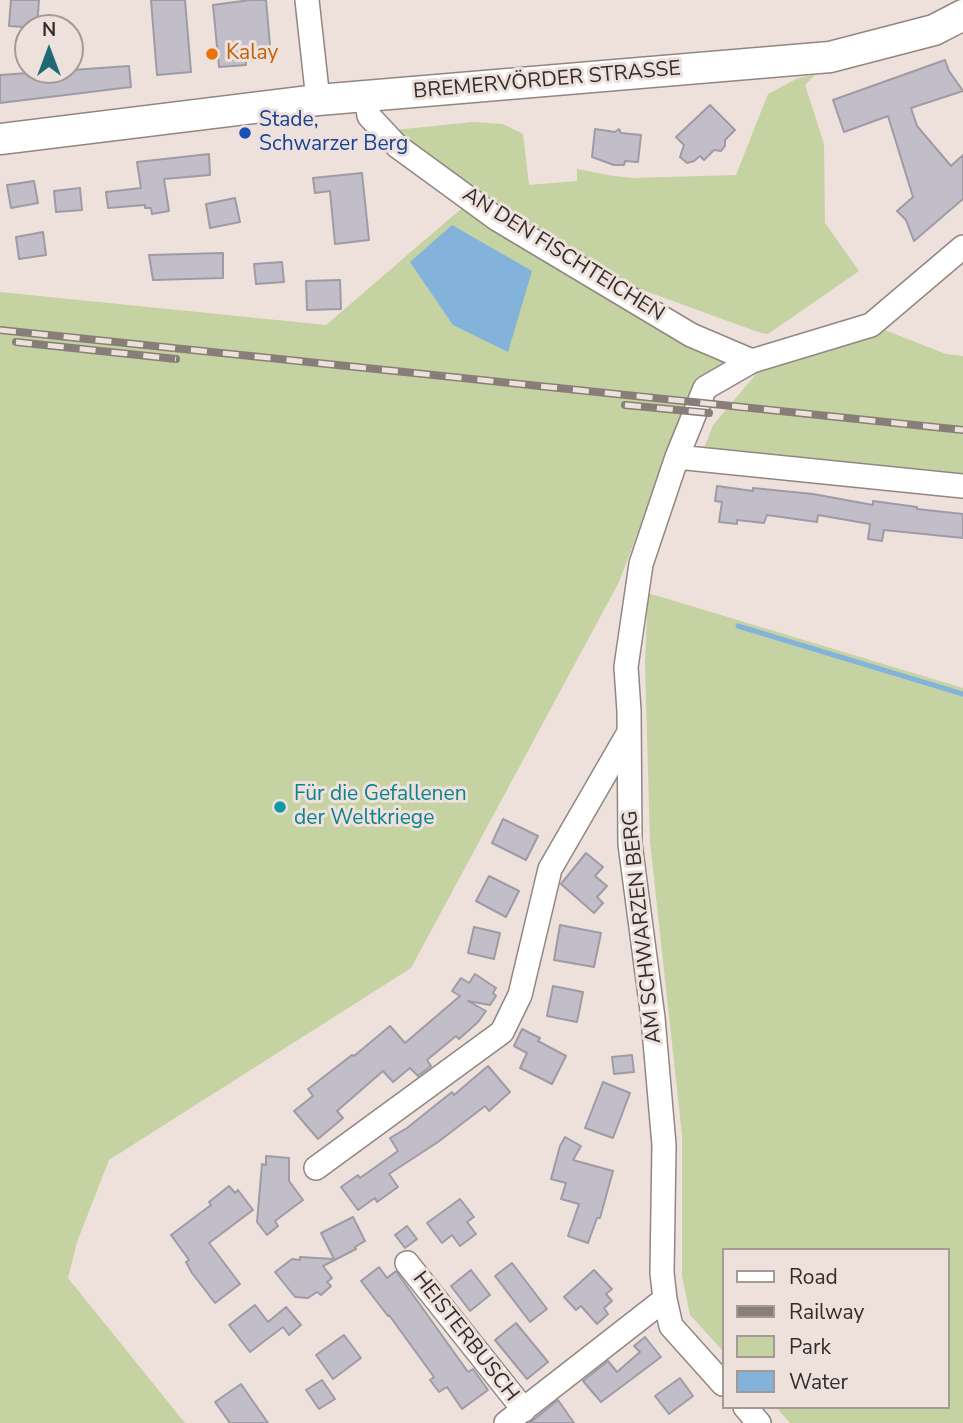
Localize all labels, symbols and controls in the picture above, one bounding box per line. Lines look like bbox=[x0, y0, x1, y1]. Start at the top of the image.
north arrow bbox=[14, 14, 84, 84]
text: N bbox=[42, 17, 56, 43]
place label: Kalay bbox=[226, 41, 278, 67]
marker: Kalay bbox=[204, 46, 220, 62]
street label: BREMERVÖRDER STRASSE bbox=[412, 57, 682, 105]
place label: Stade, Schwarzer Berg bbox=[259, 108, 408, 158]
marker: Stade, Schwarzer Berg bbox=[237, 125, 253, 141]
street label: AN DEN FISCHTEICHEN bbox=[457, 183, 669, 327]
place label: Für die Gefallenen der Weltkriege bbox=[294, 782, 467, 832]
marker: Für die Gefallenen der Weltkriege bbox=[272, 799, 288, 815]
street label: AM SCHWARZEN BERG bbox=[618, 809, 668, 1045]
legend bbox=[722, 1248, 949, 1409]
text: Road bbox=[789, 1263, 838, 1291]
street label: HEISTERBUSCH bbox=[407, 1267, 523, 1407]
text: Railway bbox=[789, 1298, 864, 1326]
text: Park bbox=[789, 1333, 831, 1361]
text: Water bbox=[789, 1368, 848, 1396]

